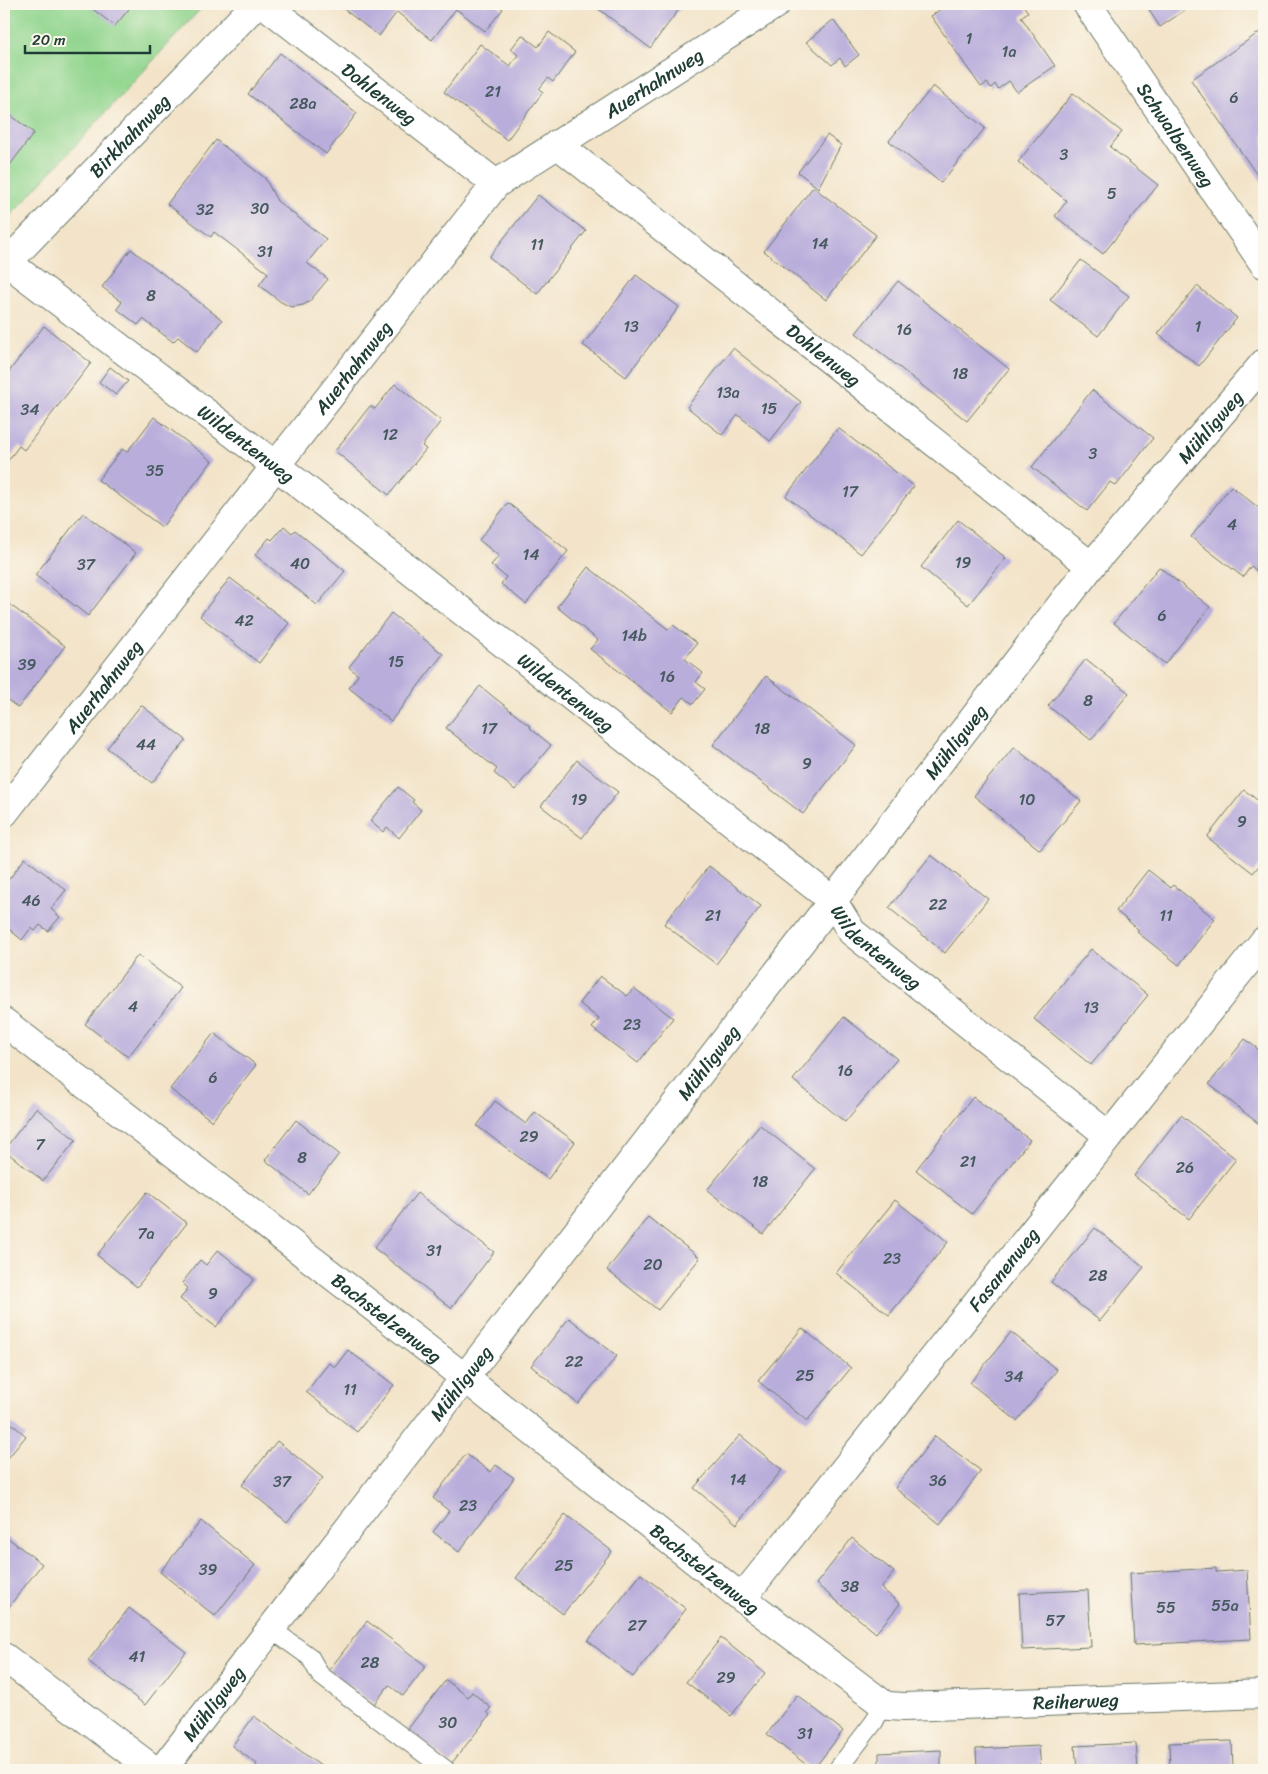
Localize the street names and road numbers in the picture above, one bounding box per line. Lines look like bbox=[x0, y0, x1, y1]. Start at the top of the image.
street label: Auerhahnweg bbox=[597, 38, 710, 127]
street label: Dohlenweg bbox=[334, 53, 425, 134]
street label: Schwalbenweg bbox=[1128, 75, 1224, 195]
street label: Birkhahnweg bbox=[81, 85, 179, 185]
street label: Auerhahnweg bbox=[304, 313, 400, 422]
street label: Dohlenweg bbox=[779, 314, 869, 395]
street label: Mühligweg bbox=[1169, 382, 1251, 471]
street label: Wildentenweg bbox=[190, 395, 303, 492]
street label: Auerhahnweg bbox=[55, 632, 151, 741]
street label: Wildentenweg bbox=[510, 644, 622, 741]
street label: Mühligweg bbox=[915, 696, 996, 787]
street label: Wildentenweg bbox=[822, 898, 930, 998]
street label: Mühligweg bbox=[668, 1017, 748, 1107]
street label: Fasanenweg bbox=[959, 1219, 1048, 1319]
street label: Bachstelzenweg bbox=[324, 1264, 450, 1372]
street label: Mühligweg bbox=[421, 1337, 501, 1428]
street label: Bachstelzenweg bbox=[643, 1514, 767, 1623]
street label: Mühligweg bbox=[173, 1658, 254, 1749]
street label: Reiherweg bbox=[1032, 1683, 1120, 1719]

